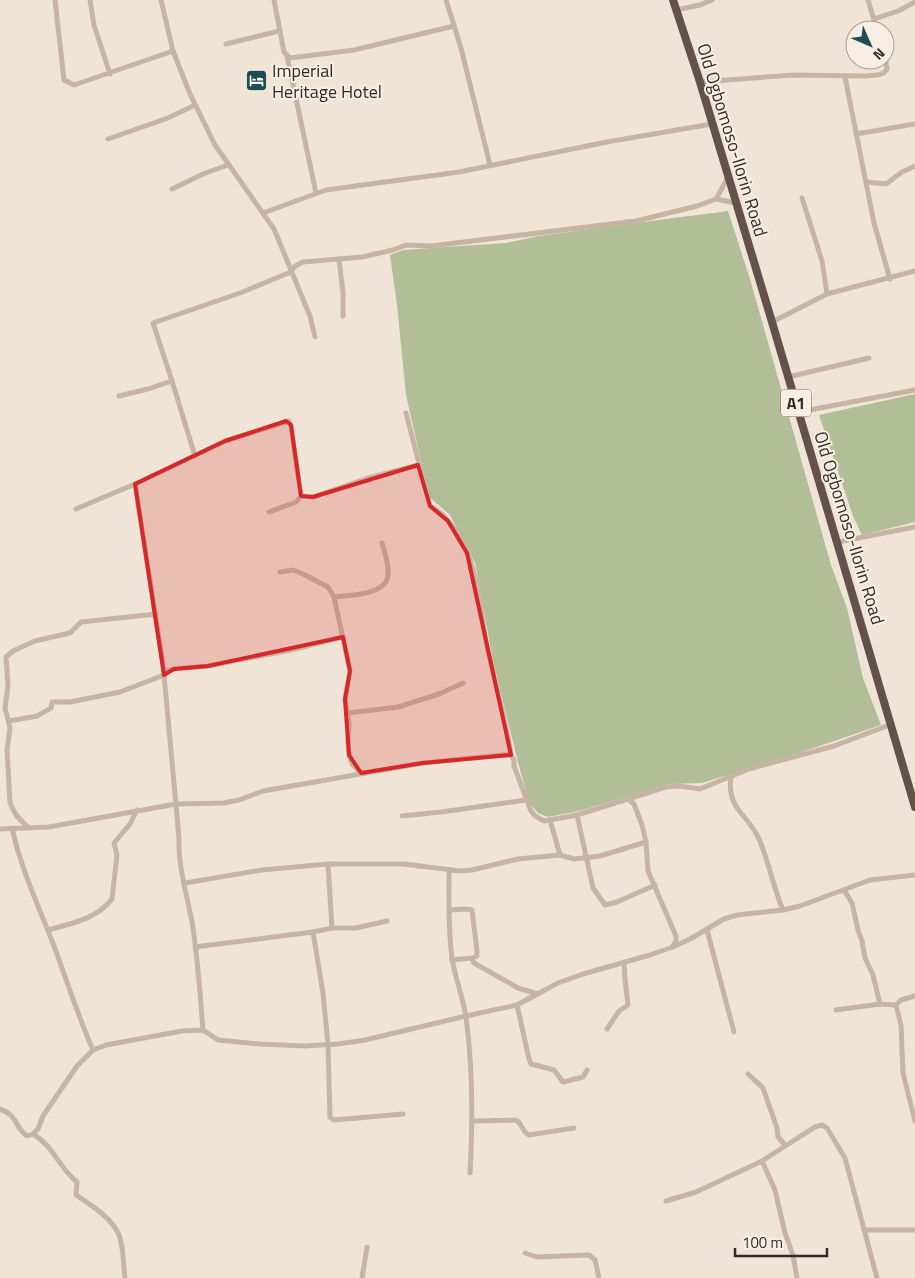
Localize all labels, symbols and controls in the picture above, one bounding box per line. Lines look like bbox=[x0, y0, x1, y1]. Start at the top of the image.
north arrow bbox=[845, 20, 895, 70]
street label: Old Ogbomoso-Ilorin Road bbox=[690, 40, 775, 240]
text: N bbox=[869, 44, 890, 65]
place label: Imperial Heritage Hotel bbox=[272, 57, 382, 105]
hotel icon: Imperial Heritage Hotel bbox=[244, 69, 268, 93]
road number: A1 bbox=[781, 389, 811, 416]
street label: Old Ogbomoso-Ilorin Road bbox=[807, 428, 892, 628]
scale bar bbox=[735, 1226, 828, 1258]
text: 100 m bbox=[742, 1231, 783, 1254]

